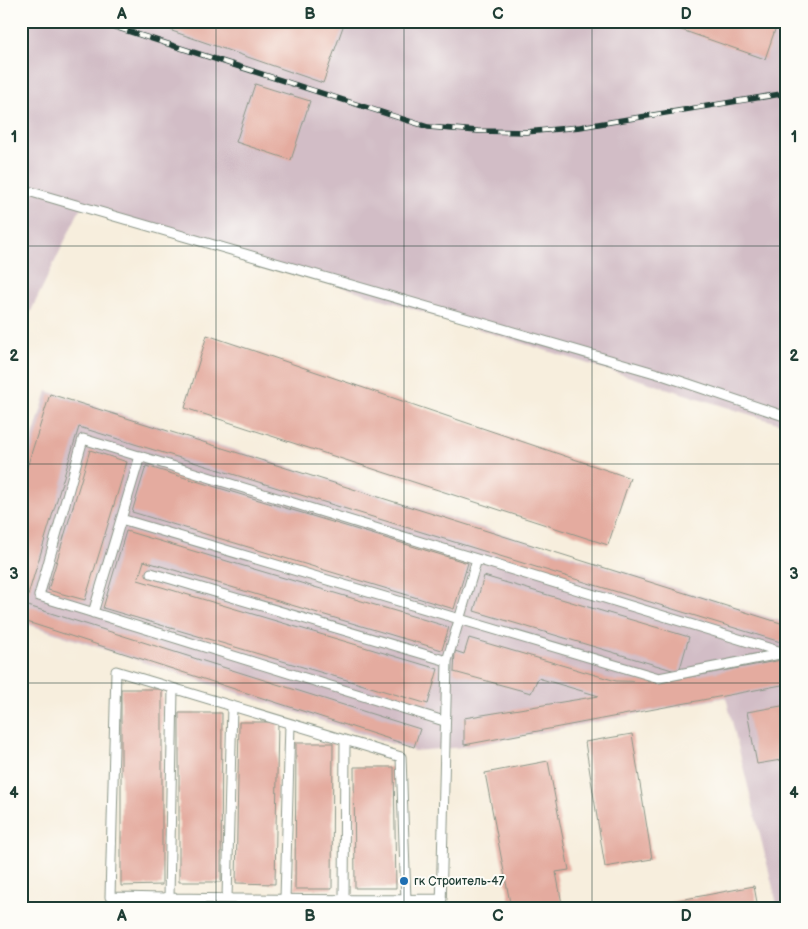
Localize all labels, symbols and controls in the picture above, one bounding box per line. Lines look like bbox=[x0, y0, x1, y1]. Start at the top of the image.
text: A bbox=[116, 5, 127, 24]
text: B bbox=[304, 5, 316, 24]
text: C bbox=[492, 5, 504, 24]
text: D bbox=[680, 5, 692, 24]
text: 1 bbox=[11, 128, 17, 147]
text: 1 bbox=[791, 128, 797, 147]
text: 2 bbox=[9, 347, 19, 366]
text: 2 bbox=[789, 347, 799, 366]
text: 3 bbox=[9, 565, 19, 584]
text: 3 bbox=[789, 565, 799, 584]
text: 4 bbox=[9, 784, 19, 803]
text: 4 bbox=[789, 784, 799, 803]
place label: гк Строитель-47 bbox=[414, 874, 504, 889]
marker: гк Строитель-47 bbox=[398, 875, 410, 887]
text: A bbox=[116, 907, 127, 926]
text: B bbox=[304, 907, 316, 926]
text: C bbox=[492, 907, 504, 926]
text: D bbox=[680, 907, 692, 926]

